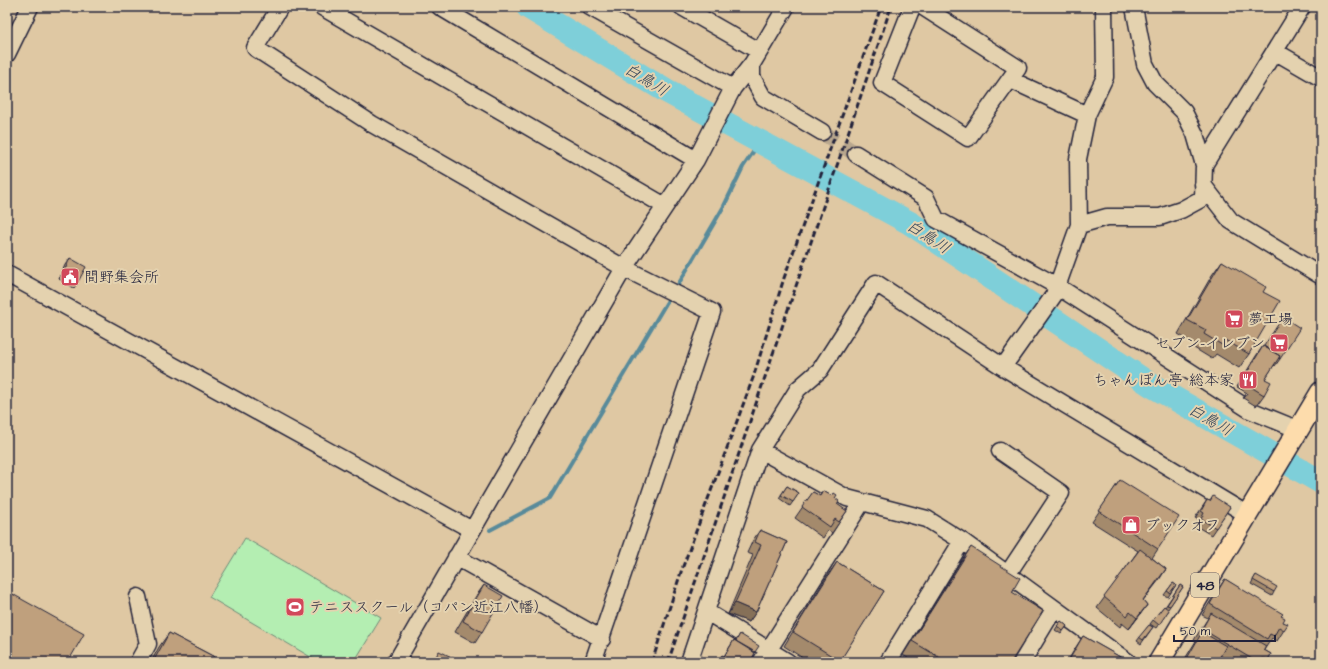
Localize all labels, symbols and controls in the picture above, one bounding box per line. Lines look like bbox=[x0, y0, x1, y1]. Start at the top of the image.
water label: 白鳥川 bbox=[620, 58, 673, 102]
water label: 白鳥川 bbox=[902, 215, 955, 259]
public building icon: 間野集会所 bbox=[59, 266, 81, 288]
place label: 間野集会所 bbox=[84, 267, 159, 288]
supermarket icon: 夢工場 bbox=[1223, 308, 1245, 330]
place label: 夢工場 bbox=[1248, 309, 1293, 330]
supermarket icon: セブン-イレブン bbox=[1268, 332, 1290, 354]
place label: セブン-イレブン bbox=[1155, 333, 1265, 354]
restaurant icon: ちゃんぽん亭 総本家 bbox=[1237, 369, 1259, 391]
place label: ちゃんぽん亭 総本家 bbox=[1093, 370, 1234, 391]
water label: 白鳥川 bbox=[1184, 398, 1237, 441]
shop icon: ブックオフ bbox=[1120, 514, 1142, 536]
place label: ブックオフ bbox=[1145, 515, 1220, 536]
road number: 48 bbox=[1191, 573, 1219, 597]
sports icon: テニススクール（コパン近江八幡） bbox=[284, 596, 306, 618]
place label: テニススクール（コパン近江八幡） bbox=[309, 597, 548, 618]
scale bar bbox=[1174, 617, 1275, 643]
text: 50 m bbox=[1180, 623, 1211, 640]

